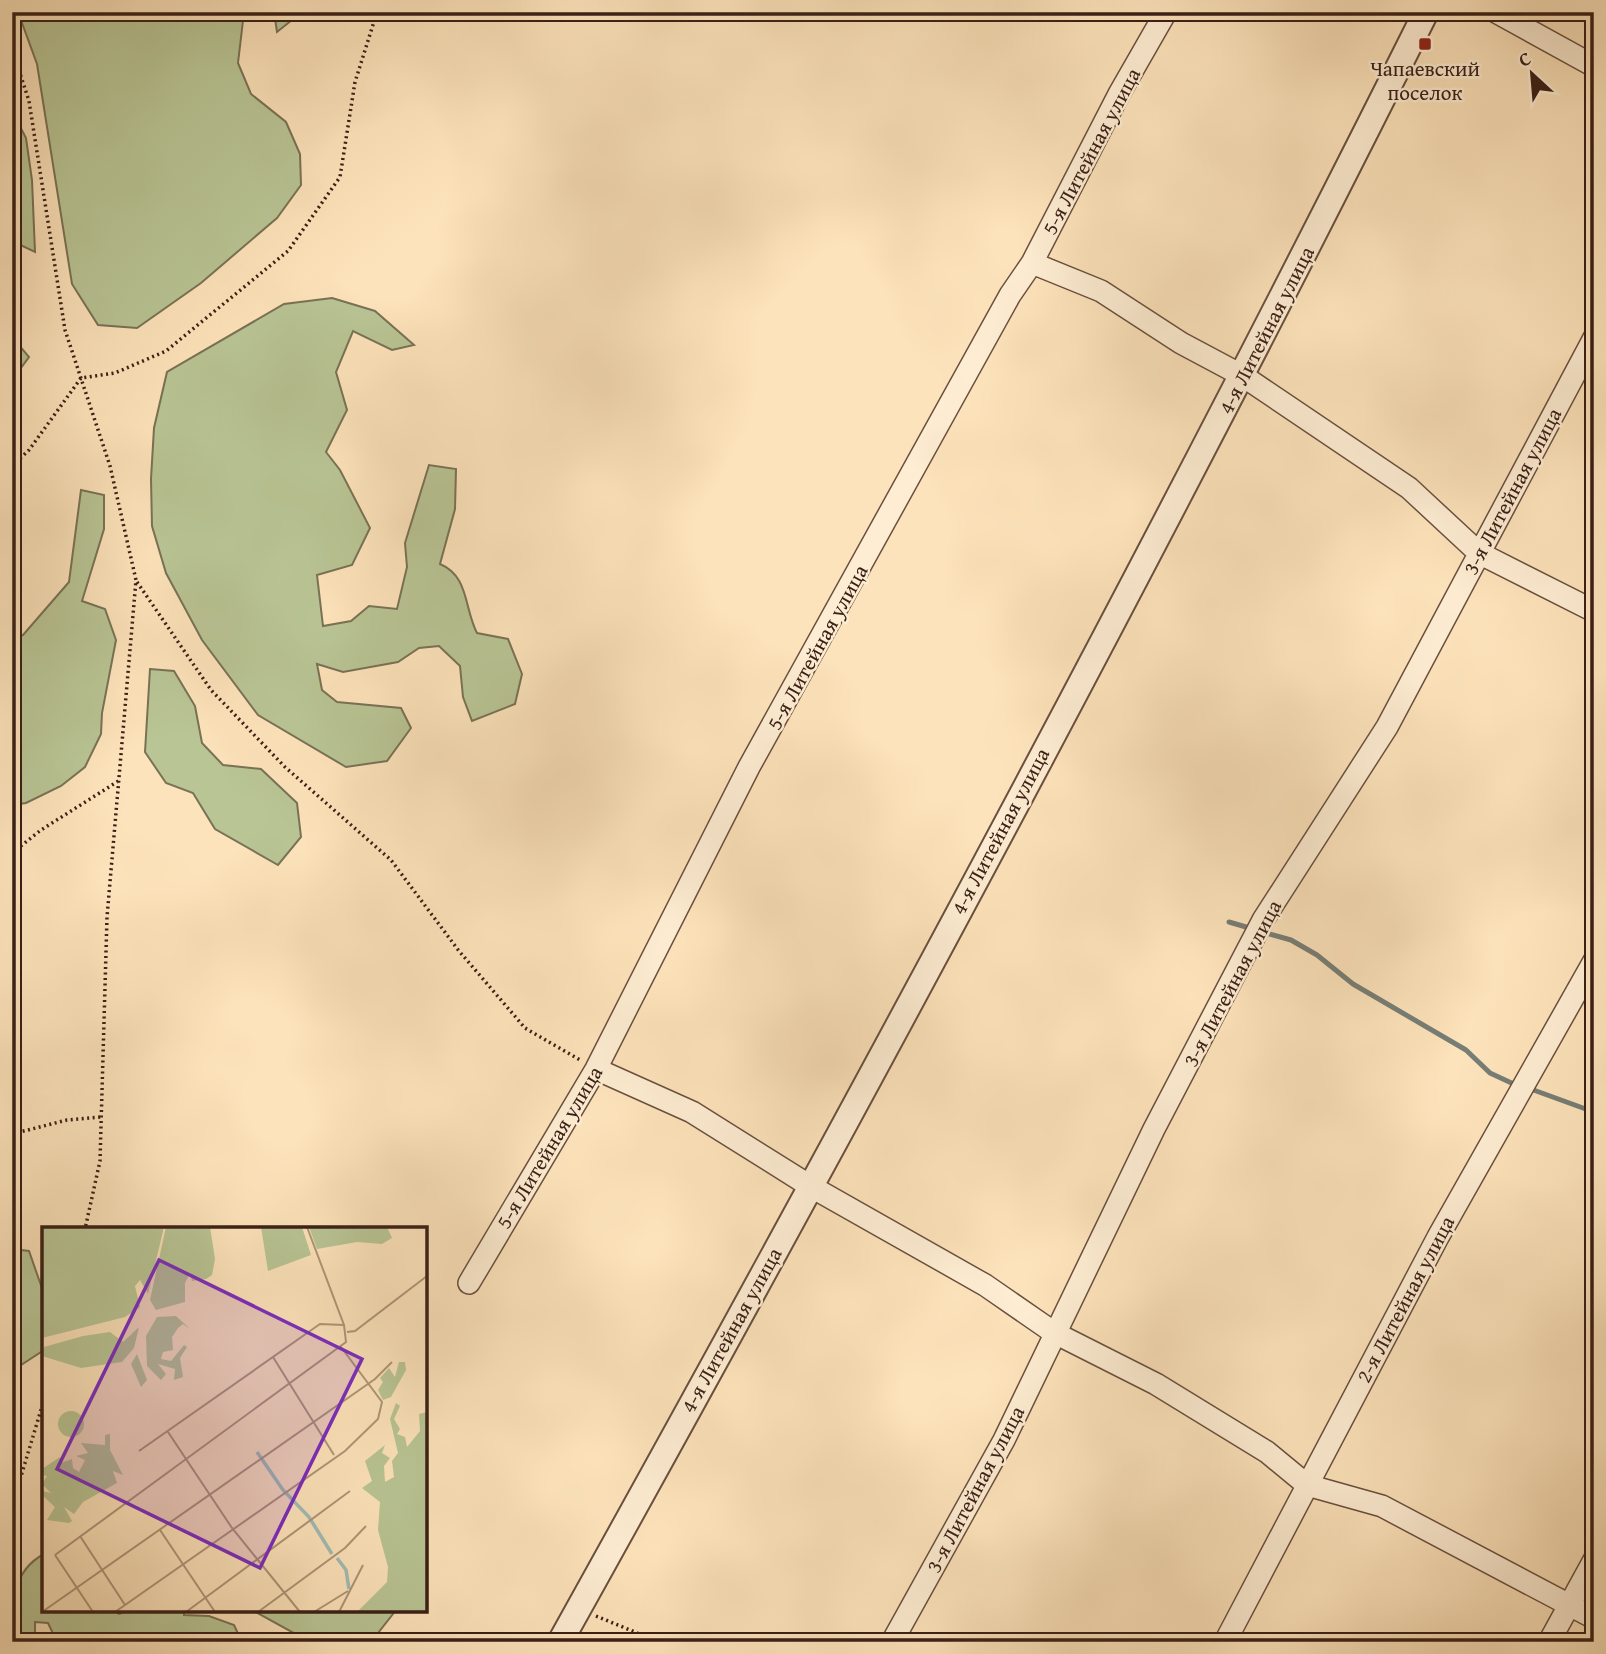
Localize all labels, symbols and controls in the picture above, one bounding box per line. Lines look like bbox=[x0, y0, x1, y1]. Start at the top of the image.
marker: Чапаевский поселок bbox=[1417, 36, 1433, 52]
north arrow bbox=[1498, 38, 1568, 108]
text: С bbox=[1514, 44, 1536, 74]
place label: Чапаевский поселок bbox=[1370, 53, 1480, 108]
street label: 5-я Литейная улица bbox=[1034, 62, 1148, 240]
street label: 4-я Литейная улица bbox=[1210, 241, 1322, 419]
street label: 3-я Литейная улица bbox=[1455, 402, 1569, 580]
street label: 5-я Литейная улица bbox=[759, 559, 875, 735]
street label: 4-я Литейная улица bbox=[943, 742, 1057, 920]
street label: 3-я Литейная улица bbox=[1175, 894, 1289, 1072]
street label: 5-я Литейная улица bbox=[488, 1060, 610, 1234]
street label: 2-я Литейная улица bbox=[1348, 1210, 1462, 1388]
inset map bbox=[42, 1227, 427, 1612]
street label: 4-я Литейная улица bbox=[673, 1242, 789, 1418]
street label: 3-я Литейная улица bbox=[918, 1400, 1032, 1578]

